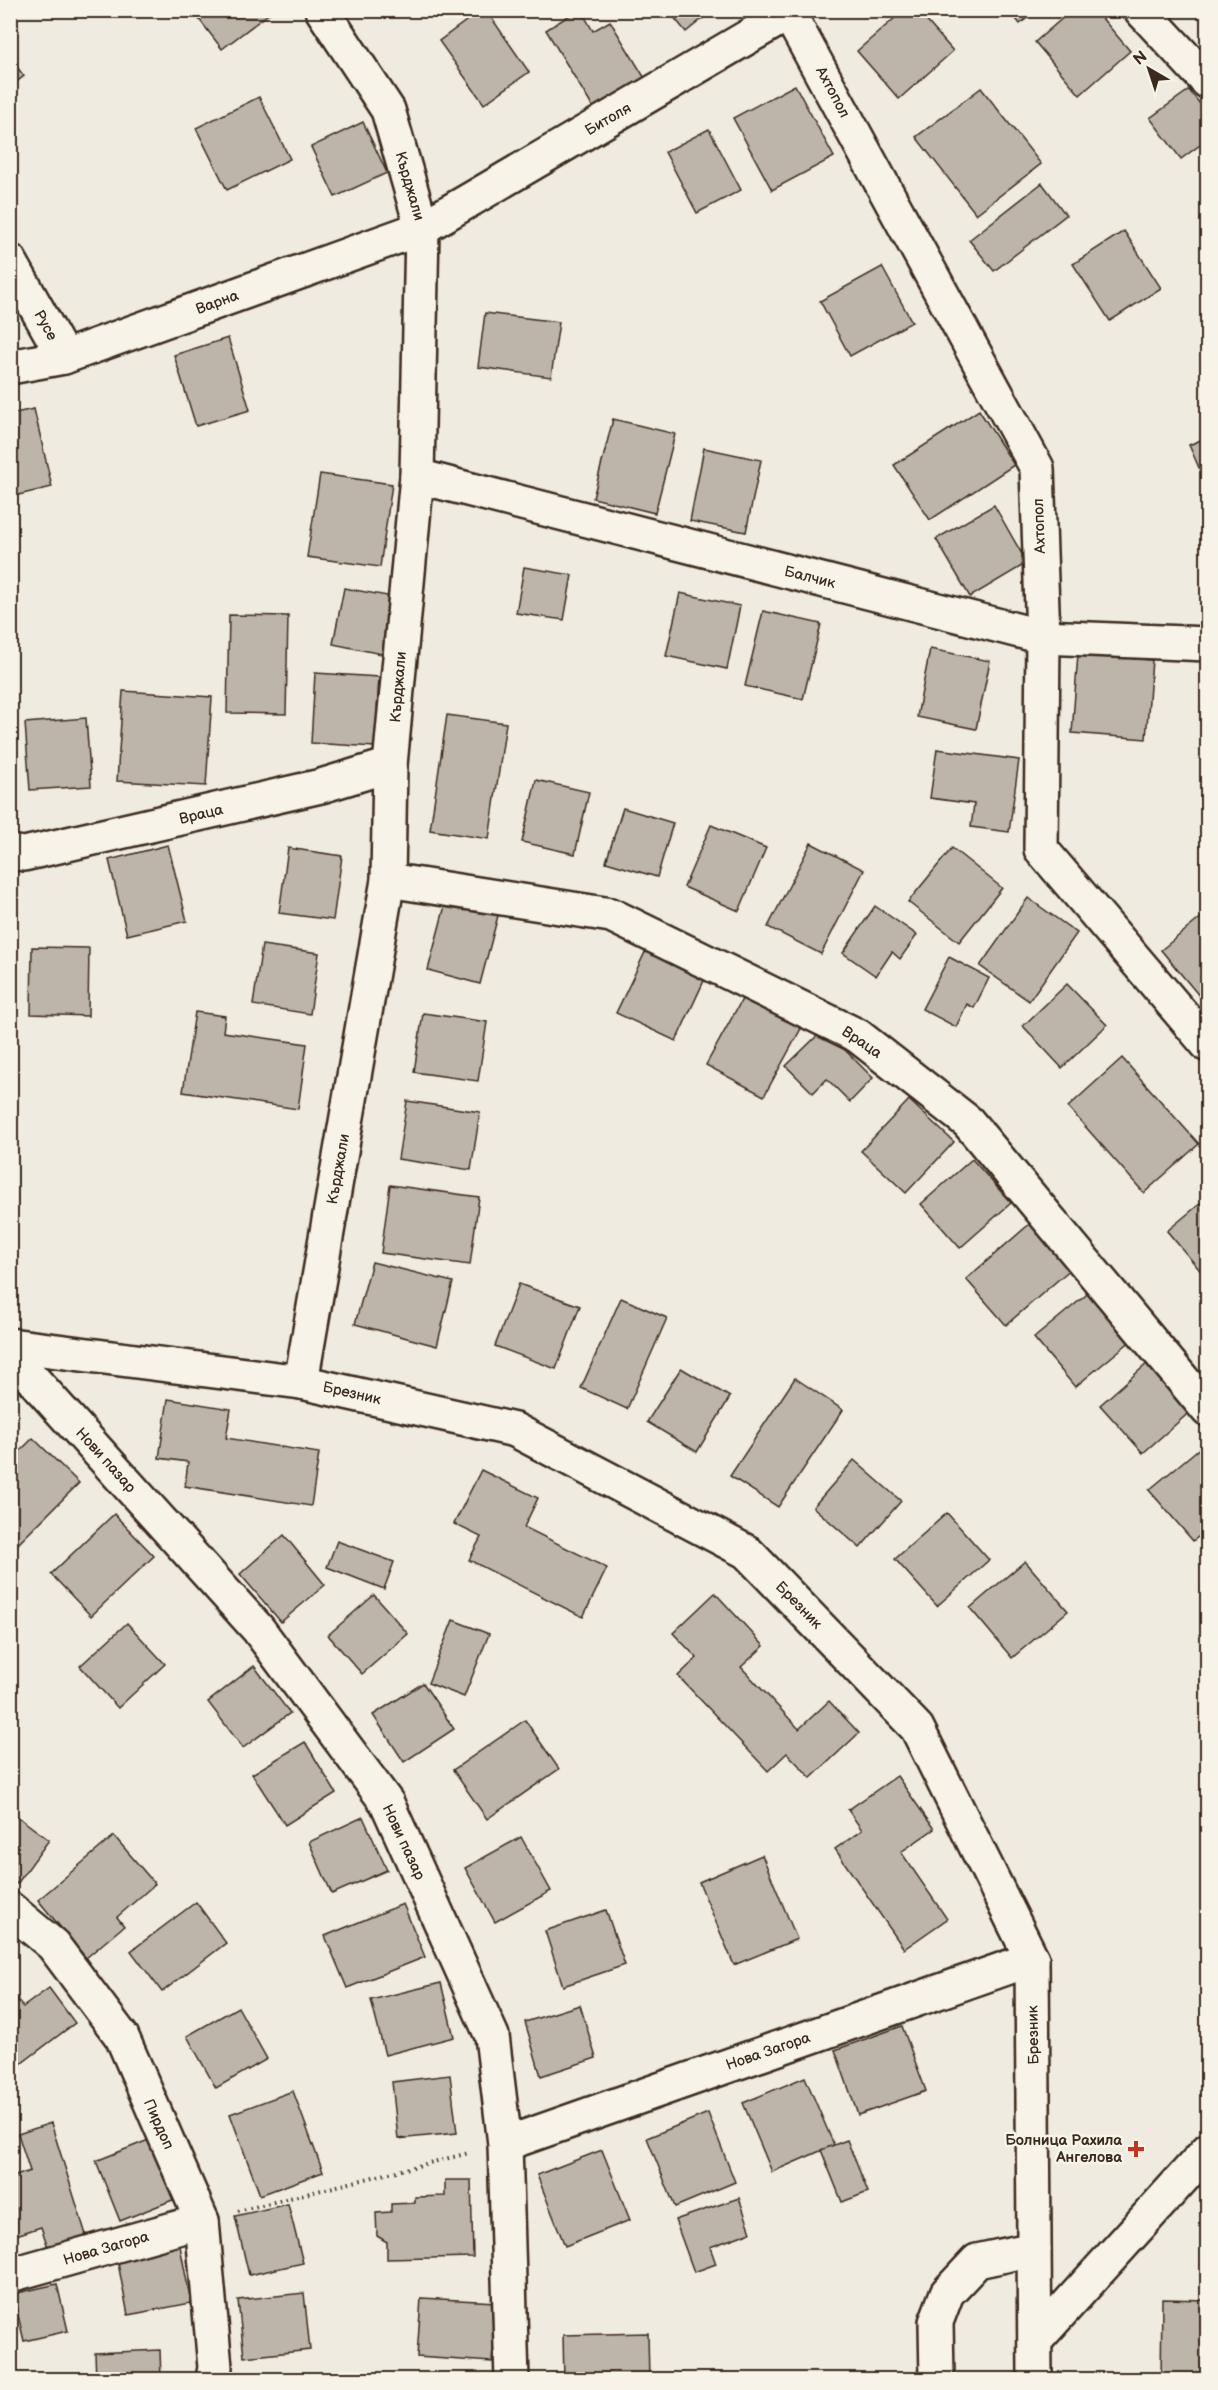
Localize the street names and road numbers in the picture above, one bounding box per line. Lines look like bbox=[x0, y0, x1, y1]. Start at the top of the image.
street label: Ахтопол bbox=[811, 62, 854, 121]
street label: Битоля bbox=[582, 99, 635, 140]
street label: Кърджали bbox=[391, 149, 428, 223]
street label: Варна bbox=[193, 286, 241, 319]
street label: Русе bbox=[29, 307, 62, 344]
street label: Ахтопол bbox=[1029, 498, 1050, 555]
street label: Балчик bbox=[782, 562, 837, 593]
street label: Кърджали bbox=[386, 651, 411, 723]
street label: Враца bbox=[177, 800, 225, 829]
street label: Враца bbox=[838, 1022, 886, 1063]
street label: Кърджали bbox=[323, 1132, 354, 1206]
street label: Брезник bbox=[321, 1378, 383, 1409]
street label: Нови пазар bbox=[71, 1424, 140, 1497]
street label: Брезник bbox=[771, 1577, 826, 1633]
street label: Нови пазар bbox=[378, 1801, 430, 1884]
street label: Брезник bbox=[1023, 2005, 1044, 2065]
street label: Нова Загора bbox=[723, 2028, 813, 2075]
street label: Пирдоп bbox=[139, 2096, 178, 2152]
street label: Нова Загора bbox=[61, 2227, 151, 2270]

